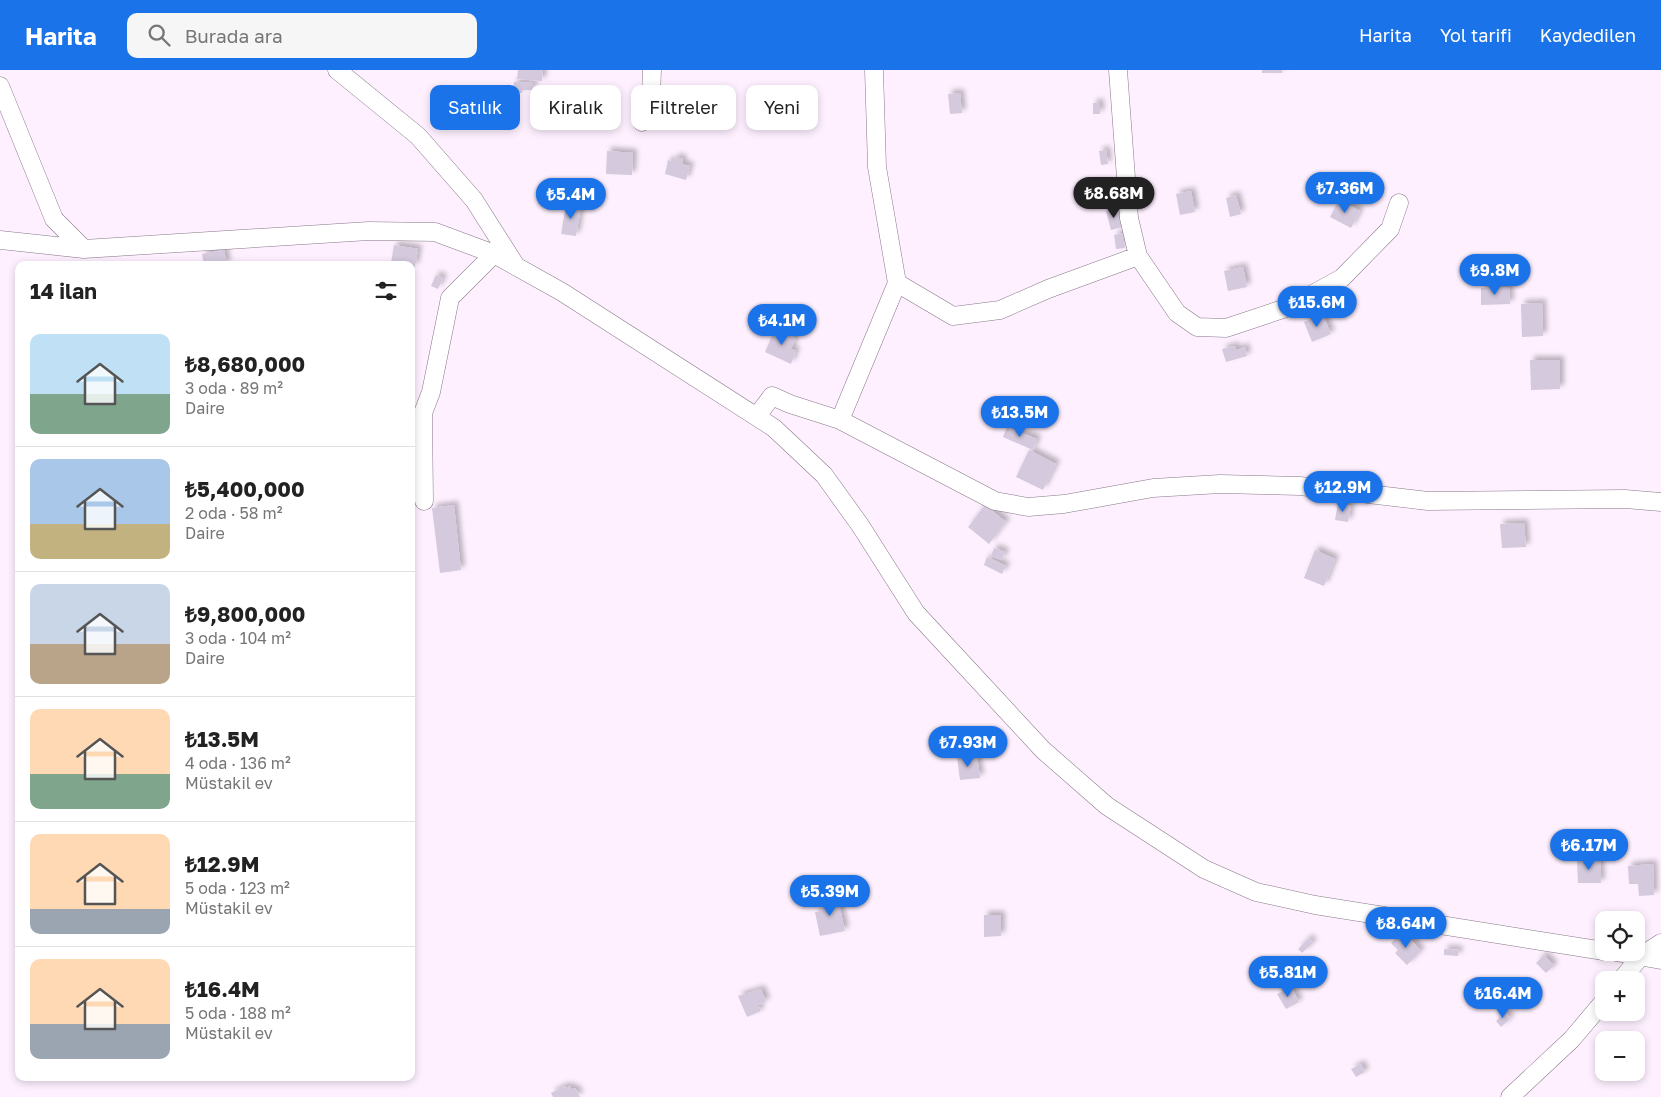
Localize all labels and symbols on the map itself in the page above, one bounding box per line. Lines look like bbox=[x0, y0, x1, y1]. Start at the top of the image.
pin: ₺7.36M bbox=[1304, 172, 1386, 214]
pin: ₺8.68M bbox=[1073, 176, 1155, 219]
pin: ₺5.4M bbox=[536, 178, 606, 220]
pin: ₺9.8M bbox=[1460, 254, 1530, 296]
pin: ₺15.6M bbox=[1276, 286, 1358, 328]
pin: ₺4.1M bbox=[747, 304, 817, 346]
pin: ₺13.5M bbox=[979, 396, 1061, 438]
pin: ₺12.9M bbox=[1302, 470, 1384, 513]
pin: ₺7.93M bbox=[927, 726, 1009, 768]
pin: ₺6.17M bbox=[1548, 828, 1630, 871]
pin: ₺5.39M bbox=[789, 874, 871, 917]
pin: ₺8.64M bbox=[1365, 906, 1447, 949]
pin: ₺5.81M bbox=[1247, 956, 1329, 998]
pin: ₺16.4M bbox=[1462, 976, 1544, 1019]

